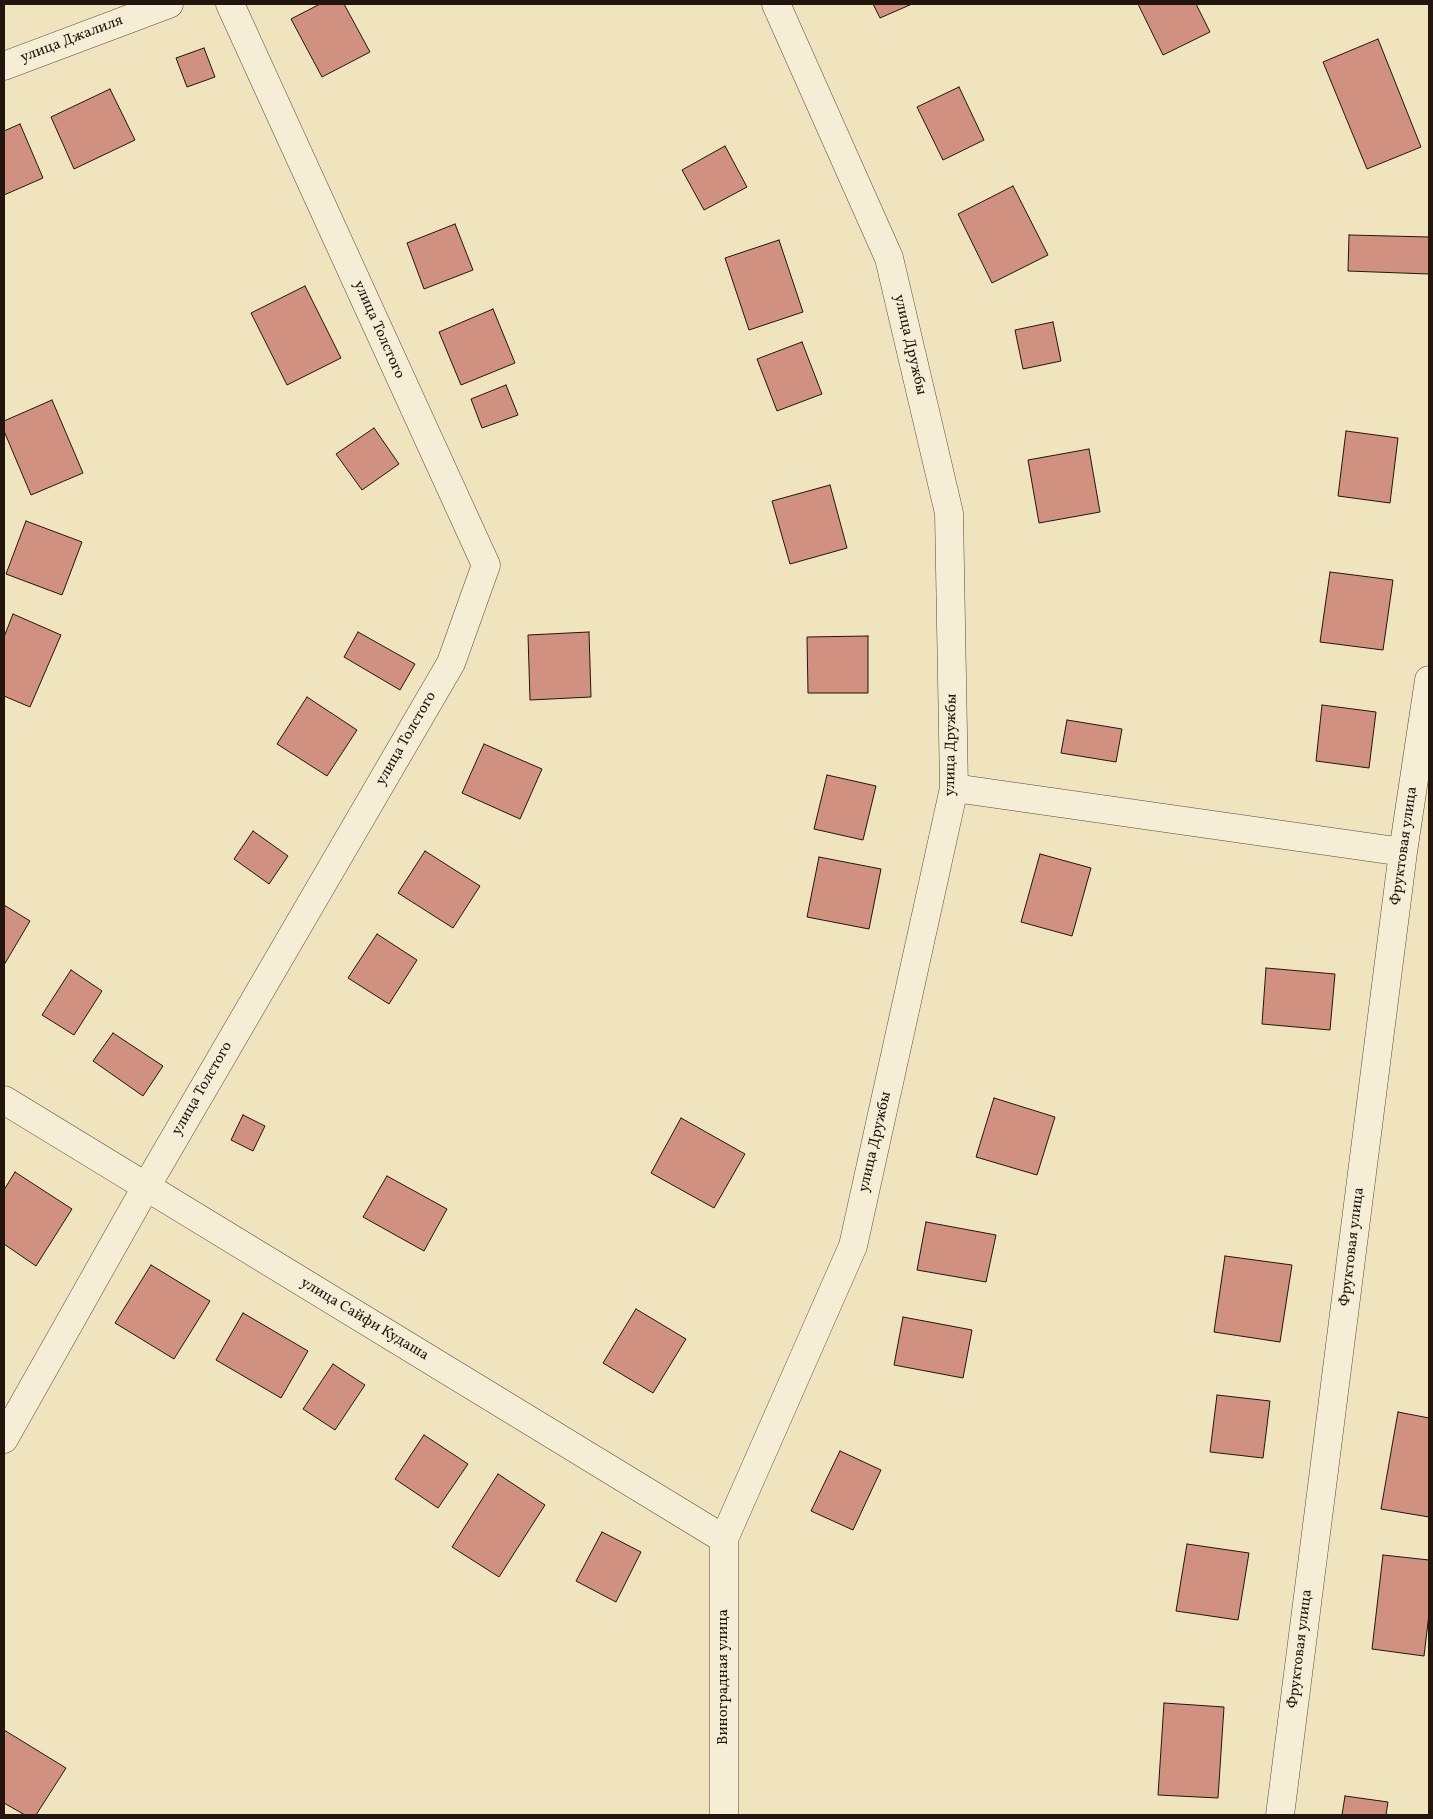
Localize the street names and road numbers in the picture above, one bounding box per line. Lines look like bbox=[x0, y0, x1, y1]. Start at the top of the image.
street label: улица Джалиля bbox=[18, 12, 126, 68]
street label: улица Толстого bbox=[348, 278, 408, 382]
street label: улица Дружбы bbox=[889, 293, 929, 397]
street label: улица Толстого bbox=[373, 689, 441, 789]
street label: улица Дружбы bbox=[942, 694, 962, 796]
street label: Фруктовая улица bbox=[1388, 785, 1422, 907]
street label: улица Толстого bbox=[169, 1039, 237, 1139]
street label: улица Дружбы bbox=[856, 1090, 896, 1194]
street label: Фруктовая улица bbox=[1337, 1186, 1369, 1308]
street label: улица Сайфи Кудаша bbox=[297, 1275, 431, 1365]
street label: Фруктовая улица bbox=[1285, 1588, 1317, 1710]
street label: Виноградная улица bbox=[715, 1609, 733, 1745]

